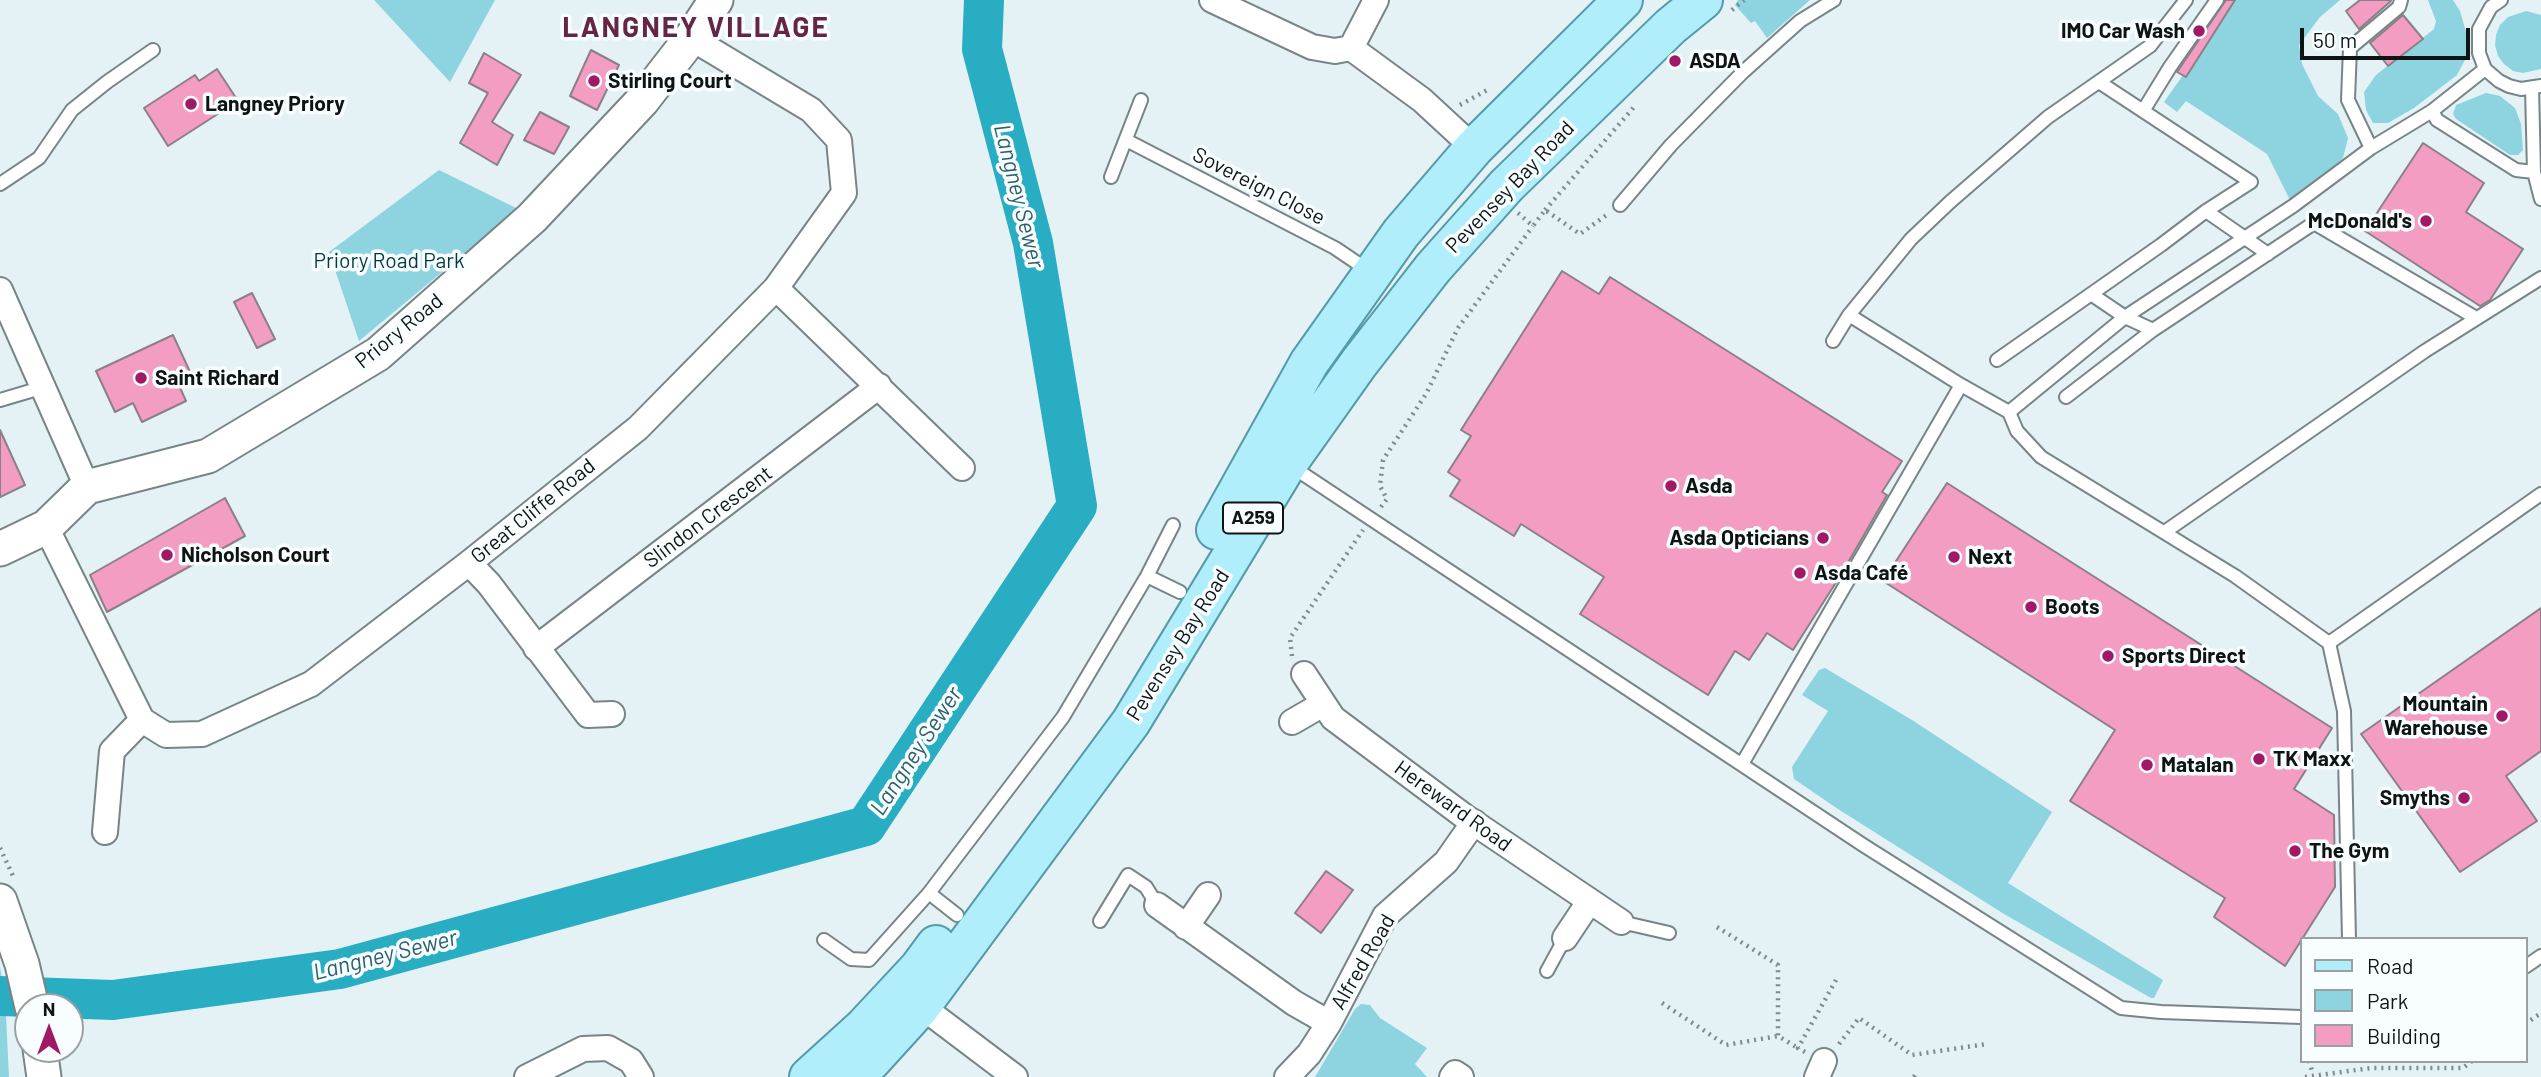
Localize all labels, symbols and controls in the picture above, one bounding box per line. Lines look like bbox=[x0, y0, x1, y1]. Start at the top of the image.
district label: LANGNEY VILLAGE bbox=[564, 11, 828, 45]
scale bar bbox=[2303, 14, 2473, 58]
place label: IMO Car Wash bbox=[2061, 18, 2185, 44]
marker: IMO Car Wash bbox=[2191, 23, 2207, 39]
text: 50 m bbox=[2313, 27, 2357, 52]
place label: ASDA bbox=[1689, 48, 1741, 74]
marker: ASDA bbox=[1667, 53, 1683, 69]
place label: Stirling Court bbox=[608, 68, 732, 94]
marker: Stirling Court bbox=[586, 73, 602, 89]
place label: Langney Priory bbox=[205, 91, 345, 117]
marker: Langney Priory bbox=[183, 96, 199, 112]
street label: Pevensey Bay Road bbox=[1441, 116, 1579, 258]
water label: Langney Sewer bbox=[988, 121, 1050, 271]
street label: Sovereign Close bbox=[1189, 142, 1329, 230]
place label: McDonald's bbox=[2308, 208, 2412, 234]
marker: McDonald's bbox=[2418, 213, 2434, 229]
park label: Priory Road Park bbox=[314, 248, 464, 274]
street label: Priory Road bbox=[350, 288, 448, 374]
place label: Saint Richard bbox=[155, 365, 279, 391]
marker: Saint Richard bbox=[133, 370, 149, 386]
street label: Great Cliffe Road bbox=[466, 453, 600, 569]
street label: Slindon Crescent bbox=[639, 460, 777, 574]
place label: Asda bbox=[1685, 473, 1733, 499]
marker: Asda bbox=[1663, 478, 1679, 494]
road number: A259 bbox=[1223, 503, 1283, 534]
place label: Asda Opticians bbox=[1669, 525, 1809, 551]
marker: Asda Opticians bbox=[1815, 530, 1831, 546]
place label: Nicholson Court bbox=[181, 542, 330, 568]
place label: Next bbox=[1968, 544, 2012, 570]
marker: Nicholson Court bbox=[159, 547, 175, 563]
marker: Next bbox=[1946, 549, 1962, 565]
place label: Asda Café bbox=[1814, 560, 1908, 586]
street label: Pevensey Bay Road bbox=[1121, 565, 1235, 725]
marker: Asda Café bbox=[1792, 565, 1808, 581]
place label: Boots bbox=[2045, 594, 2100, 620]
marker: Boots bbox=[2023, 599, 2039, 615]
place label: Sports Direct bbox=[2122, 643, 2246, 669]
marker: Sports Direct bbox=[2100, 648, 2116, 664]
water label: Langney Sewer bbox=[864, 682, 968, 820]
place label: Mountain Warehouse bbox=[2384, 691, 2488, 741]
marker: Mountain Warehouse bbox=[2494, 708, 2510, 724]
place label: TK Maxx bbox=[2273, 746, 2351, 772]
marker: TK Maxx bbox=[2251, 751, 2267, 767]
place label: Matalan bbox=[2161, 752, 2234, 778]
street label: Hereward Road bbox=[1390, 755, 1516, 857]
marker: Matalan bbox=[2139, 757, 2155, 773]
place label: Smyths bbox=[2380, 785, 2450, 811]
marker: Smyths bbox=[2456, 790, 2472, 806]
place label: The Gym bbox=[2309, 838, 2389, 864]
marker: The Gym bbox=[2287, 843, 2303, 859]
street label: Alfred Road bbox=[1326, 910, 1400, 1014]
water label: Langney Sewer bbox=[310, 924, 460, 986]
legend bbox=[2300, 937, 2527, 1063]
text: Road bbox=[2367, 953, 2413, 978]
text: Park bbox=[2367, 988, 2408, 1013]
north arrow bbox=[14, 993, 84, 1063]
text: N bbox=[43, 997, 55, 1020]
text: Building bbox=[2367, 1023, 2441, 1048]

